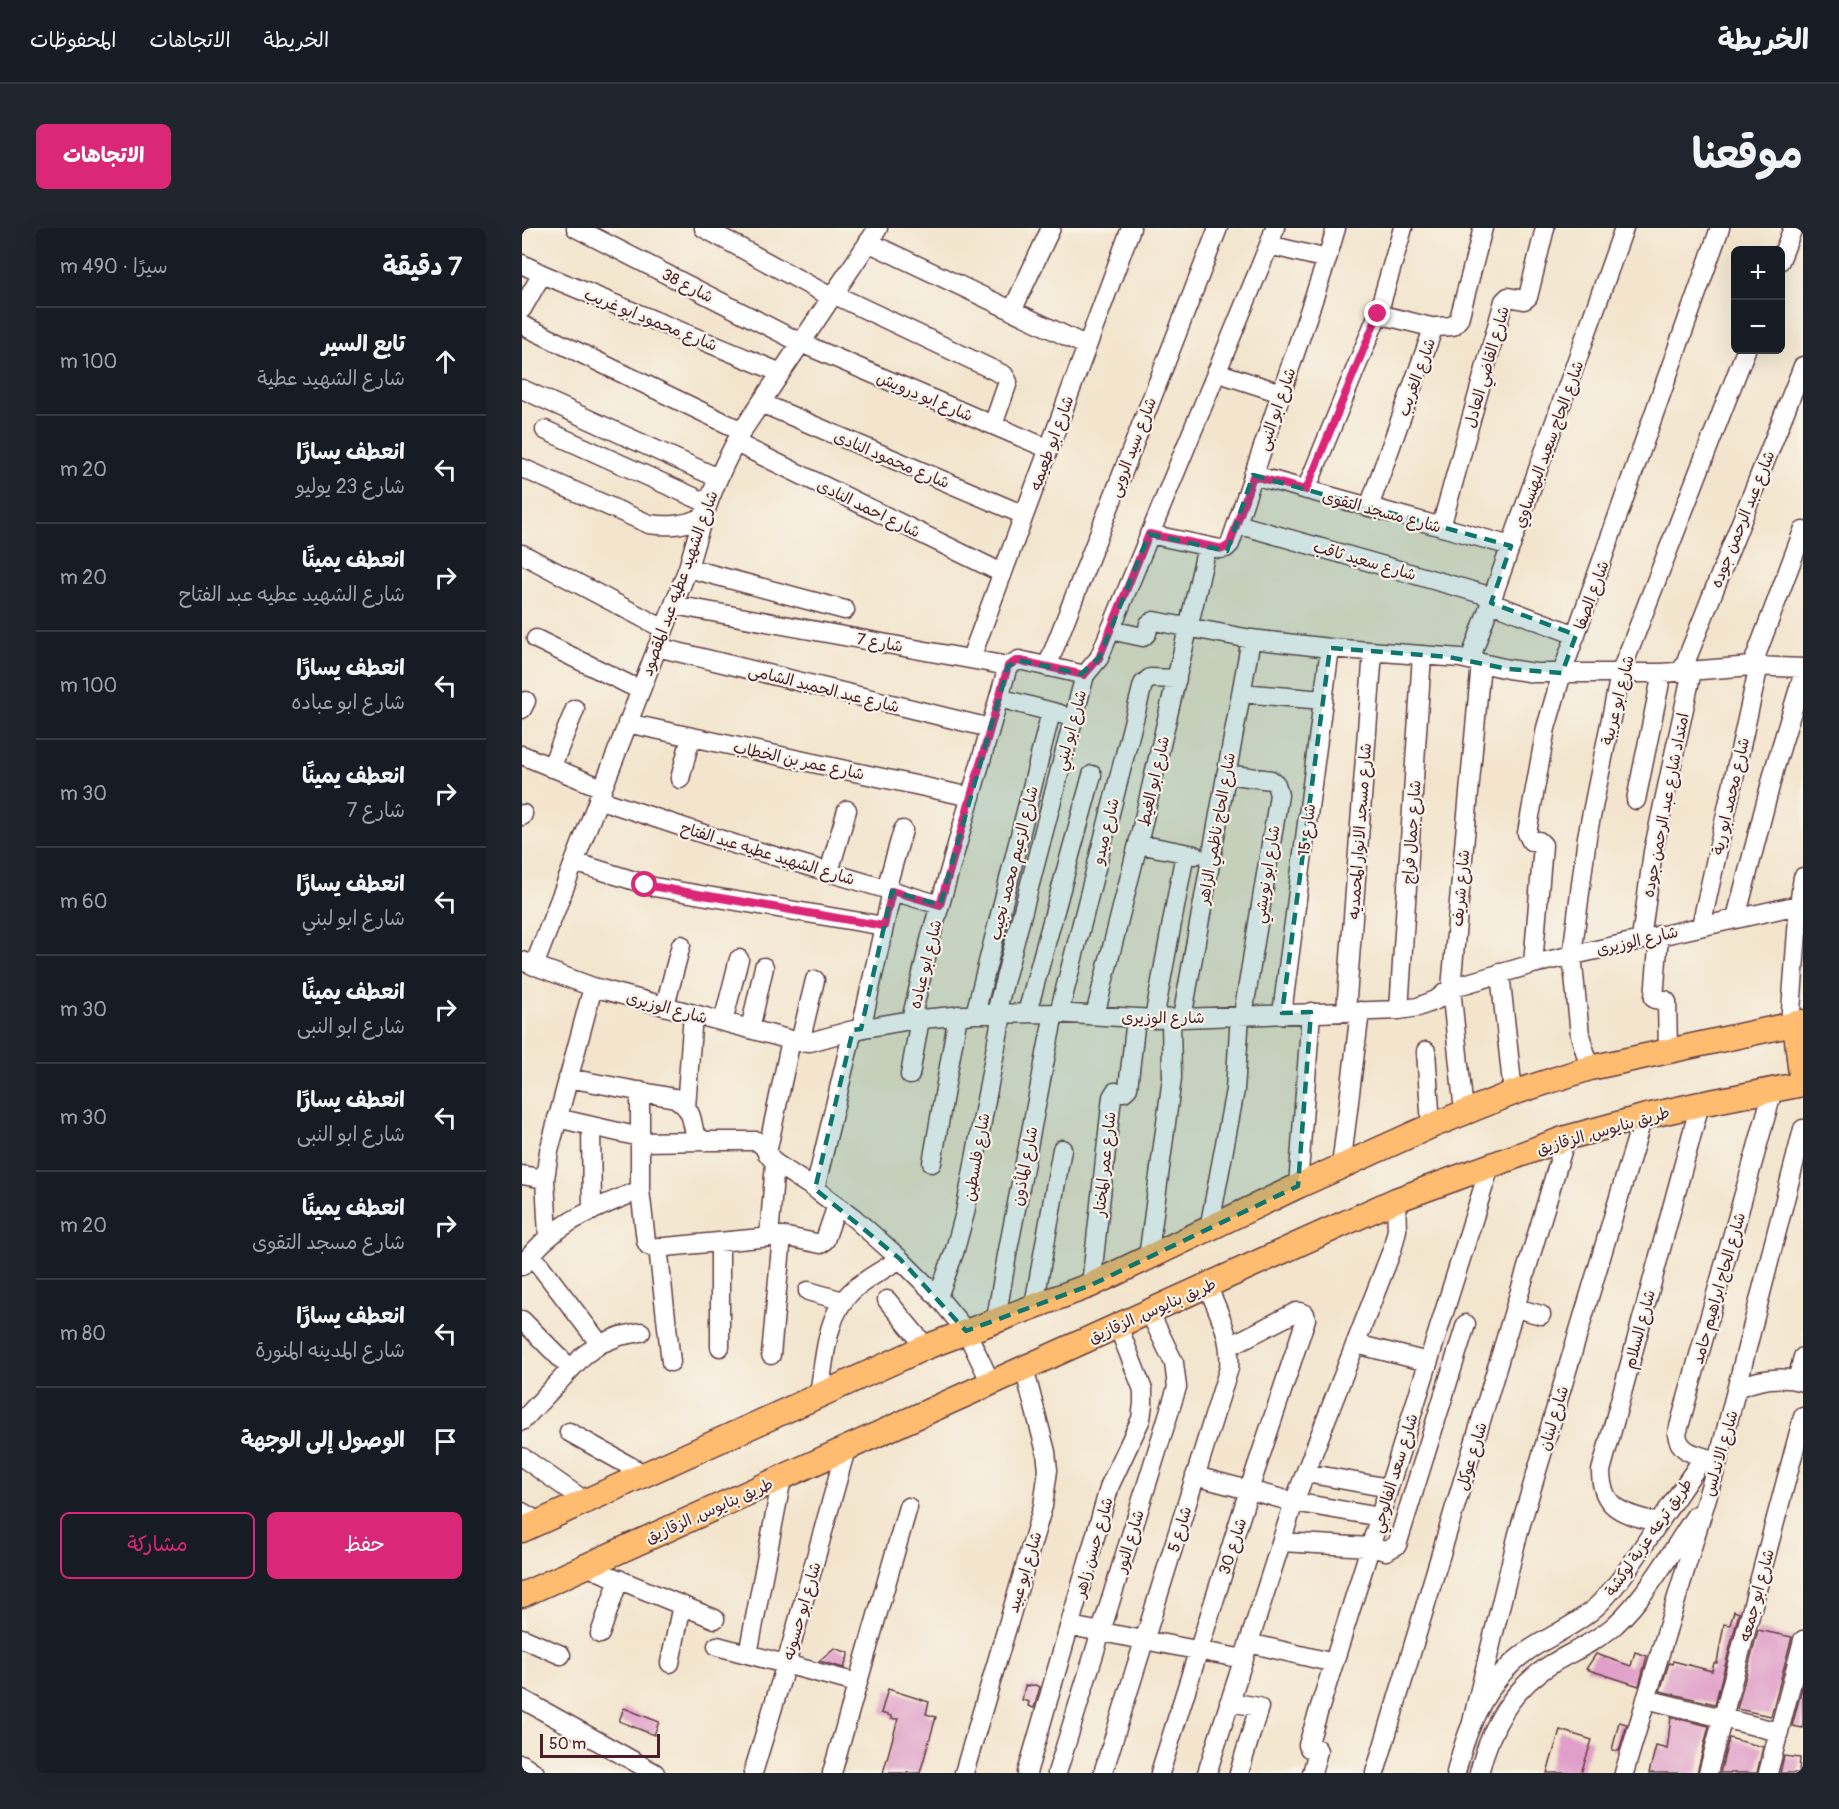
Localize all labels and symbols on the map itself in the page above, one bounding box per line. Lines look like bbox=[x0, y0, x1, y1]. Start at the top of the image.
street label: شارع 38 bbox=[658, 264, 717, 308]
street label: شارع محمود ابو غريب bbox=[581, 284, 720, 357]
route end bbox=[1364, 300, 1390, 326]
street label: شارع القاضي العادل bbox=[1460, 304, 1518, 432]
street label: شارع الغريب bbox=[1394, 336, 1441, 419]
street label: شارع الحاج سعيد البهنساوي bbox=[1509, 358, 1589, 531]
street label: شارع ابو النبى bbox=[1253, 365, 1301, 454]
street label: شارع ابو درويش bbox=[873, 368, 976, 427]
street label: شارع ابو طعيمه bbox=[1025, 393, 1079, 494]
street label: شارع سيد الروبى bbox=[1105, 395, 1162, 500]
street label: شارع محمود النادى bbox=[830, 427, 952, 494]
street label: شارع عبد الرحمن جوده bbox=[1706, 448, 1781, 591]
street label: شارع احمد النادى bbox=[813, 475, 924, 543]
street label: شارع مسجد التقوى bbox=[1320, 486, 1443, 538]
street label: شارع الشهيد عطيه عبد المقصود bbox=[637, 488, 724, 679]
street label: شارع سعيد ثاقب bbox=[1311, 537, 1419, 586]
street label: شارع الصفا bbox=[1570, 558, 1615, 633]
street label: شارع 7 bbox=[855, 629, 904, 658]
street label: شارع ابو عريبة bbox=[1597, 653, 1640, 747]
street label: شارع عبد الحميد الشامى bbox=[746, 661, 901, 718]
street label: شارع ابو لبني bbox=[1051, 688, 1095, 774]
street label: امتداد شارع عبد الرحمن جوده bbox=[1638, 711, 1695, 899]
street label: شارع ابو الغيط bbox=[1134, 734, 1175, 829]
street label: شارع محمد ابو رية bbox=[1708, 736, 1755, 857]
street label: شارع عمر بن الخطاب bbox=[731, 737, 866, 786]
street label: شارع مسجد الانوار المحمديه bbox=[1344, 742, 1377, 920]
street label: شارع الحاج ناظمي الزاهر bbox=[1193, 751, 1244, 908]
street label: شارع جمال فراج bbox=[1398, 779, 1427, 885]
street label: شارع الزعيم محمد نجيب bbox=[985, 784, 1045, 943]
street label: شارع ميدو bbox=[1088, 796, 1125, 868]
street label: شارع 15 bbox=[1294, 803, 1321, 858]
street label: شارع الشهيد عطيه عبد الفتاح bbox=[678, 818, 857, 891]
street label: شارع ابو نويشي bbox=[1249, 824, 1289, 925]
street label: شارع شريف bbox=[1448, 849, 1475, 928]
route start bbox=[631, 871, 657, 897]
street label: شارع ابو عباده bbox=[905, 918, 948, 1011]
street label: شارع الوزيرى bbox=[1594, 922, 1680, 961]
street label: شارع الوزيرى bbox=[624, 988, 710, 1029]
street label: شارع الوزيرى bbox=[1121, 1008, 1205, 1029]
street label: طريق بنايوس, الزقازيق bbox=[1534, 1102, 1672, 1160]
street label: شارع فلسطين bbox=[959, 1111, 996, 1203]
street label: شارع عمر المختار bbox=[1089, 1111, 1121, 1220]
street label: شارع المأذون bbox=[1007, 1125, 1043, 1208]
street label: شارع الحاج ابراهيم حامد bbox=[1688, 1210, 1752, 1367]
street label: طريق بنايوس, الزقازيق bbox=[1085, 1274, 1219, 1348]
street label: شارع السلام bbox=[1620, 1288, 1662, 1371]
street label: شارع لبنان bbox=[1535, 1383, 1574, 1453]
street label: شارع الاندلس bbox=[1699, 1408, 1744, 1499]
street label: شارع سعد الفالوجي bbox=[1367, 1411, 1426, 1536]
street label: شارع عوكل bbox=[1452, 1420, 1493, 1493]
street label: طريق بنايوس, الزقازيق bbox=[642, 1474, 776, 1548]
street label: طريق ترعه عزبة لوكشة bbox=[1601, 1475, 1697, 1600]
street label: شارع حسن زاهر bbox=[1070, 1495, 1119, 1602]
street label: شارع 5 bbox=[1164, 1504, 1197, 1555]
street label: شارع النور bbox=[1110, 1508, 1150, 1577]
street label: شارع 30 bbox=[1214, 1516, 1252, 1577]
street label: شارع ابو عبيد bbox=[1003, 1529, 1048, 1616]
street label: شارع ابو جمعه bbox=[1735, 1547, 1780, 1644]
street label: شارع ابو حسونه bbox=[778, 1560, 827, 1663]
scale bar bbox=[540, 1731, 660, 1758]

